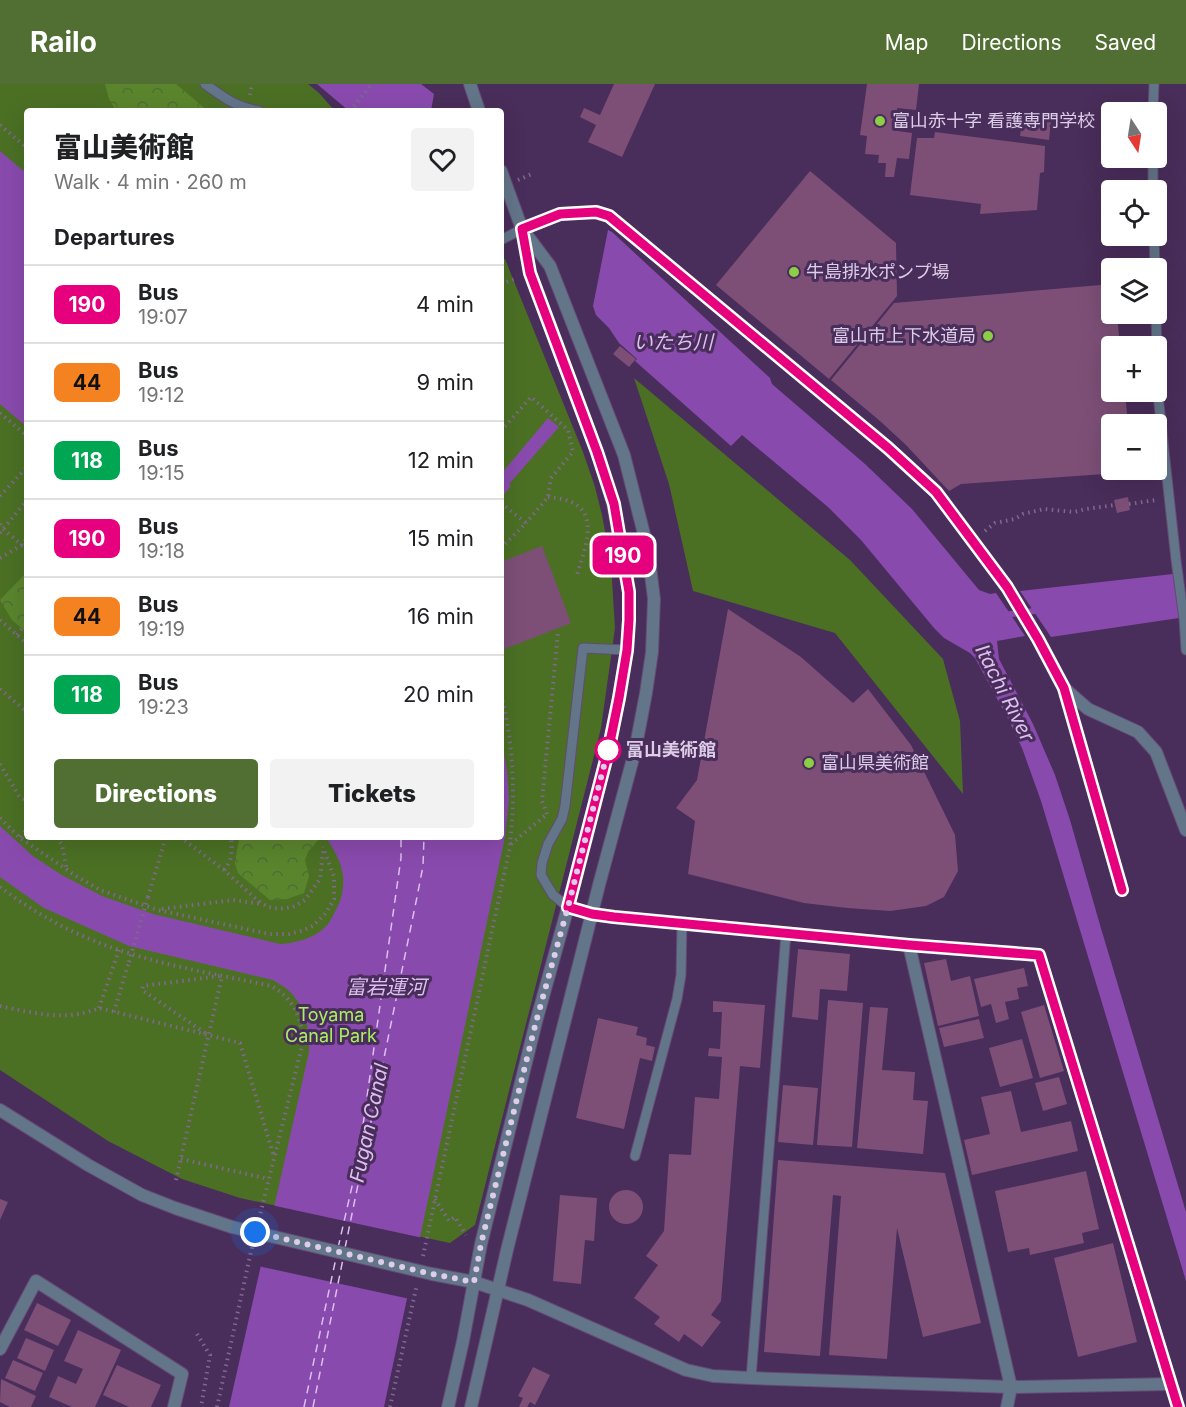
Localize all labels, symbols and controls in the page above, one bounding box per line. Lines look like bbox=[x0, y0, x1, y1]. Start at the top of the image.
text: Railo bbox=[30, 25, 97, 59]
text: Map bbox=[885, 30, 928, 55]
text: Directions bbox=[961, 30, 1062, 55]
text: Saved bbox=[1095, 30, 1156, 55]
north arrow bbox=[1101, 102, 1167, 168]
map controls bbox=[1101, 102, 1167, 480]
place label: 富山赤十字 看護専門学校 bbox=[892, 110, 1095, 131]
marker: 富山赤十字 看護専門学校 bbox=[873, 114, 887, 128]
button: heart bbox=[411, 128, 474, 191]
text: 富山美術館 bbox=[54, 130, 194, 164]
text: Walk · 4 min · 260 m bbox=[54, 170, 247, 194]
button: locate bbox=[1101, 180, 1167, 246]
text: Departures bbox=[54, 224, 175, 250]
button: layers bbox=[1101, 258, 1167, 324]
place label: 牛島排水ポンプ場 bbox=[806, 261, 949, 282]
marker: 牛島排水ポンプ場 bbox=[787, 265, 801, 279]
text: Bus bbox=[138, 279, 179, 305]
text: 4 min bbox=[416, 291, 474, 317]
text: 190 bbox=[69, 292, 105, 317]
text: 19:07 bbox=[138, 305, 188, 329]
place label: 富山市上下水道局 bbox=[832, 325, 976, 346]
marker: 富山市上下水道局 bbox=[981, 329, 995, 343]
water label: いたち川 bbox=[633, 330, 715, 354]
button: + bbox=[1101, 336, 1167, 402]
text: Bus bbox=[138, 357, 179, 383]
text: 9 min bbox=[417, 369, 474, 395]
text: 44 bbox=[73, 370, 101, 395]
text: 19:12 bbox=[138, 383, 185, 407]
button: − bbox=[1101, 414, 1167, 480]
text: Bus bbox=[138, 435, 179, 461]
text: 12 min bbox=[408, 447, 474, 473]
text: 118 bbox=[71, 448, 103, 473]
text: 19:15 bbox=[138, 461, 185, 485]
text: Bus bbox=[138, 513, 179, 539]
text: 15 min bbox=[408, 525, 474, 551]
text: 190 bbox=[69, 526, 105, 551]
line badge: 190 bbox=[588, 536, 658, 574]
text: 19:18 bbox=[138, 539, 185, 563]
text: 190 bbox=[605, 543, 641, 568]
text: Bus bbox=[138, 591, 179, 617]
text: 16 min bbox=[408, 603, 474, 629]
text: 44 bbox=[73, 604, 101, 629]
text: 19:19 bbox=[138, 617, 185, 641]
water label: Itachi River bbox=[970, 640, 1040, 746]
text: Bus bbox=[138, 669, 179, 695]
text: 20 min bbox=[403, 681, 474, 707]
text: 118 bbox=[71, 682, 103, 707]
text: 19:23 bbox=[138, 695, 189, 719]
marker: 富山美術館 bbox=[595, 737, 621, 763]
place label: 富山美術館 bbox=[626, 739, 716, 760]
place label: 富山県美術館 bbox=[821, 752, 929, 773]
marker: 富山県美術館 bbox=[802, 756, 816, 770]
button: Directions bbox=[54, 759, 258, 828]
button: Tickets bbox=[270, 759, 474, 828]
water label: 富岩運河 bbox=[346, 975, 430, 999]
park label: Toyama Canal Park bbox=[285, 1004, 377, 1046]
water label: Fugan Canal bbox=[345, 1061, 393, 1185]
your location bbox=[240, 1217, 270, 1247]

